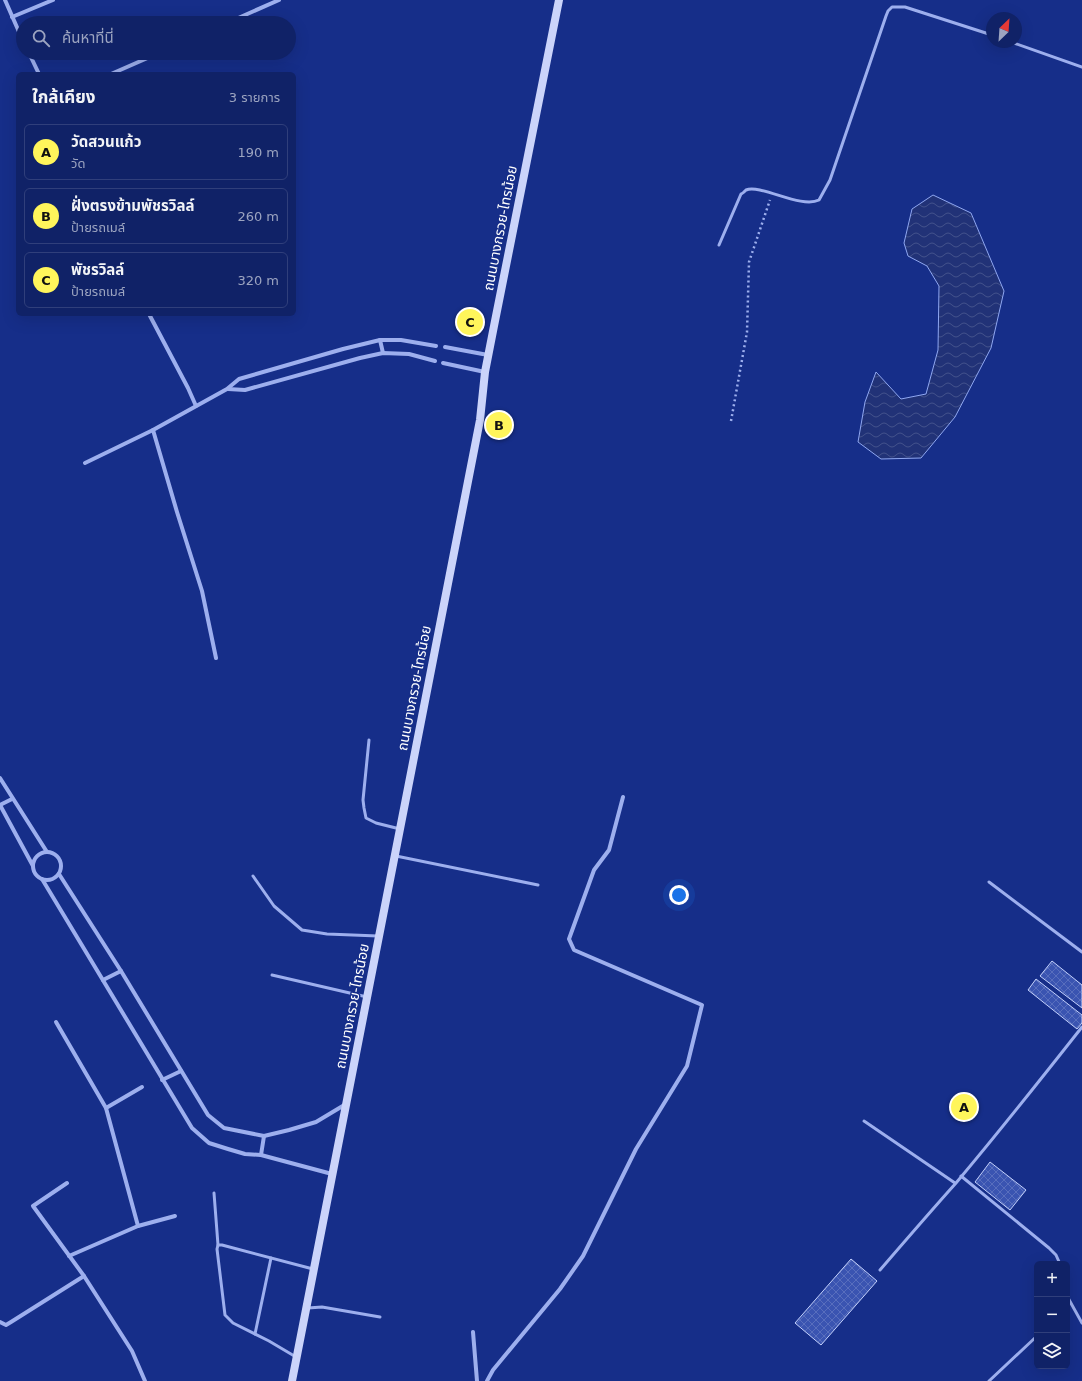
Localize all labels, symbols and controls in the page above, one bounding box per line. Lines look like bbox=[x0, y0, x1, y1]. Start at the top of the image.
north arrow bbox=[986, 12, 1022, 48]
search box bbox=[16, 16, 296, 60]
icon: search bbox=[30, 27, 52, 49]
text: ค้นหาที่นี่ bbox=[62, 29, 114, 47]
text: ใกล้เคียง bbox=[32, 87, 95, 107]
text: 3 รายการ bbox=[229, 90, 280, 105]
text: วัดสวนแก้ว bbox=[71, 133, 141, 151]
text: A bbox=[41, 145, 51, 160]
text: 190 m bbox=[237, 145, 279, 160]
text: วัด bbox=[71, 156, 85, 171]
street label: ถนนบางกรวย-ไทรน้อย bbox=[480, 164, 520, 292]
text: ฝั่งตรงข้ามพัชรวิลล์ bbox=[71, 197, 194, 215]
text: B bbox=[41, 209, 51, 224]
text: 260 m bbox=[237, 209, 279, 224]
text: ป้ายรถเมล์ bbox=[71, 220, 125, 235]
text: พัชรวิลล์ bbox=[71, 261, 124, 279]
text: C bbox=[41, 273, 51, 288]
text: 320 m bbox=[237, 273, 279, 288]
text: ป้ายรถเมล์ bbox=[71, 284, 125, 299]
pin: C bbox=[457, 307, 483, 337]
pin: B bbox=[486, 410, 512, 440]
street label: ถนนบางกรวย-ไทรน้อย bbox=[394, 624, 434, 752]
your location bbox=[669, 885, 689, 905]
street label: ถนนบางกรวย-ไทรน้อย bbox=[332, 942, 372, 1070]
pin: A bbox=[951, 1092, 977, 1122]
map controls bbox=[1034, 1261, 1070, 1369]
button: + bbox=[1034, 1261, 1070, 1297]
button: − bbox=[1034, 1297, 1070, 1333]
button: layers bbox=[1034, 1333, 1070, 1369]

